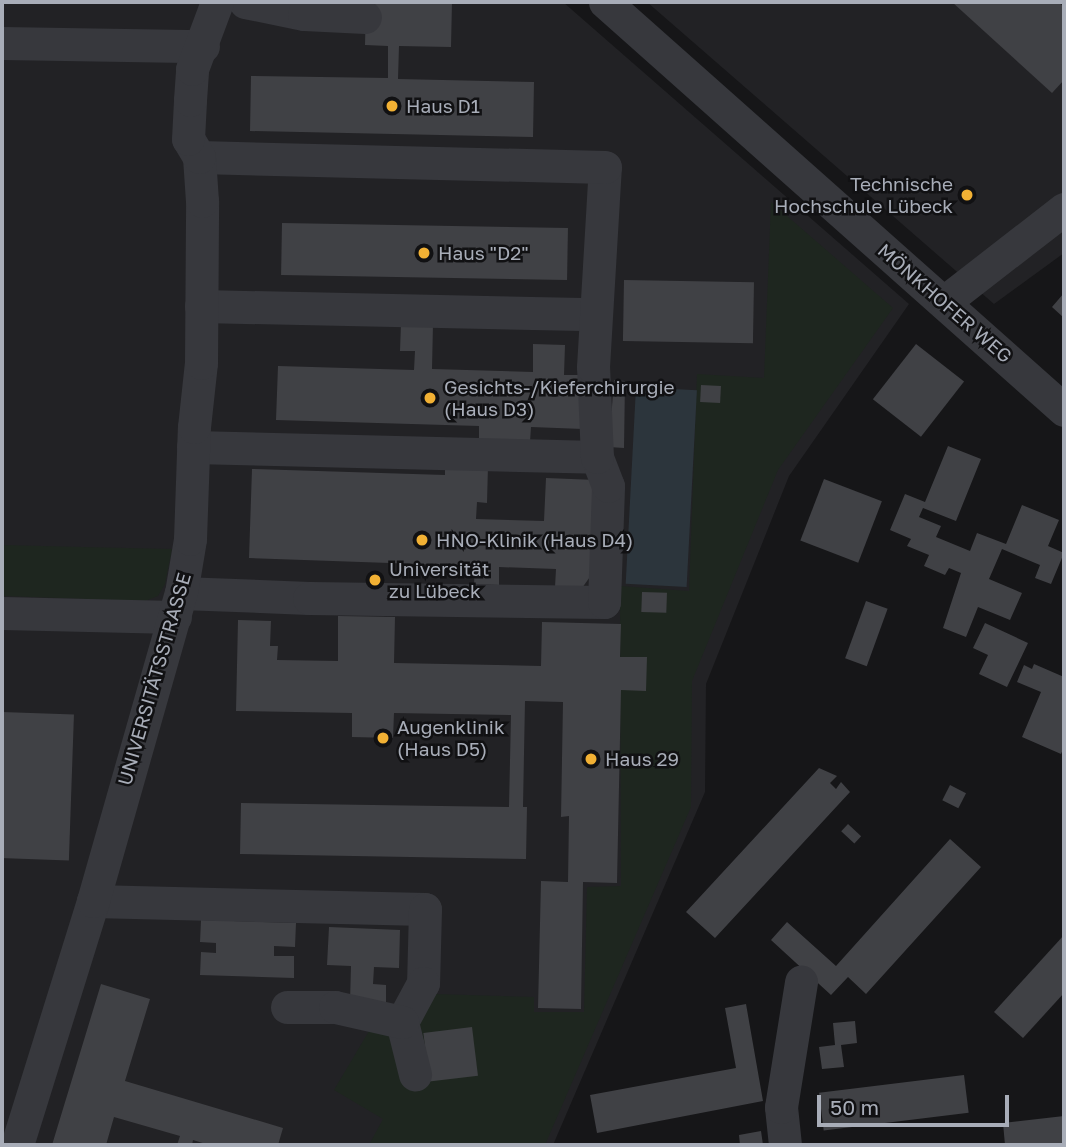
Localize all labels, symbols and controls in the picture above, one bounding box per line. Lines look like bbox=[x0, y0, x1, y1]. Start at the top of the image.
place label: Haus D1 bbox=[406, 95, 480, 117]
marker: Haus D1 bbox=[384, 98, 400, 114]
place label: Technische Hochschule Lübeck bbox=[774, 173, 953, 217]
marker: Technische Hochschule Lübeck bbox=[959, 187, 975, 203]
street label: MÖNKHOFER WEG bbox=[873, 239, 1017, 367]
place label: Haus "D2" bbox=[438, 242, 529, 264]
marker: Haus "D2" bbox=[416, 245, 432, 261]
place label: Gesichts-/Kieferchirurgie (Haus D3) bbox=[444, 376, 675, 420]
marker: Gesichts-/Kieferchirurgie (Haus D3) bbox=[422, 390, 438, 406]
place label: HNO-Klinik (Haus D4) bbox=[436, 529, 633, 551]
marker: HNO-Klinik (Haus D4) bbox=[414, 532, 430, 548]
place label: Universität zu Lübeck bbox=[389, 558, 489, 602]
street label: UNIVERSITÄTSSTRASSE bbox=[113, 570, 195, 788]
marker: Universität zu Lübeck bbox=[367, 572, 383, 588]
place label: Augenklinik (Haus D5) bbox=[397, 716, 505, 760]
marker: Augenklinik (Haus D5) bbox=[375, 730, 391, 746]
place label: Haus 29 bbox=[605, 748, 679, 770]
marker: Haus 29 bbox=[583, 751, 599, 767]
scale bar bbox=[821, 1080, 1014, 1124]
text: 50 m bbox=[830, 1094, 879, 1120]

